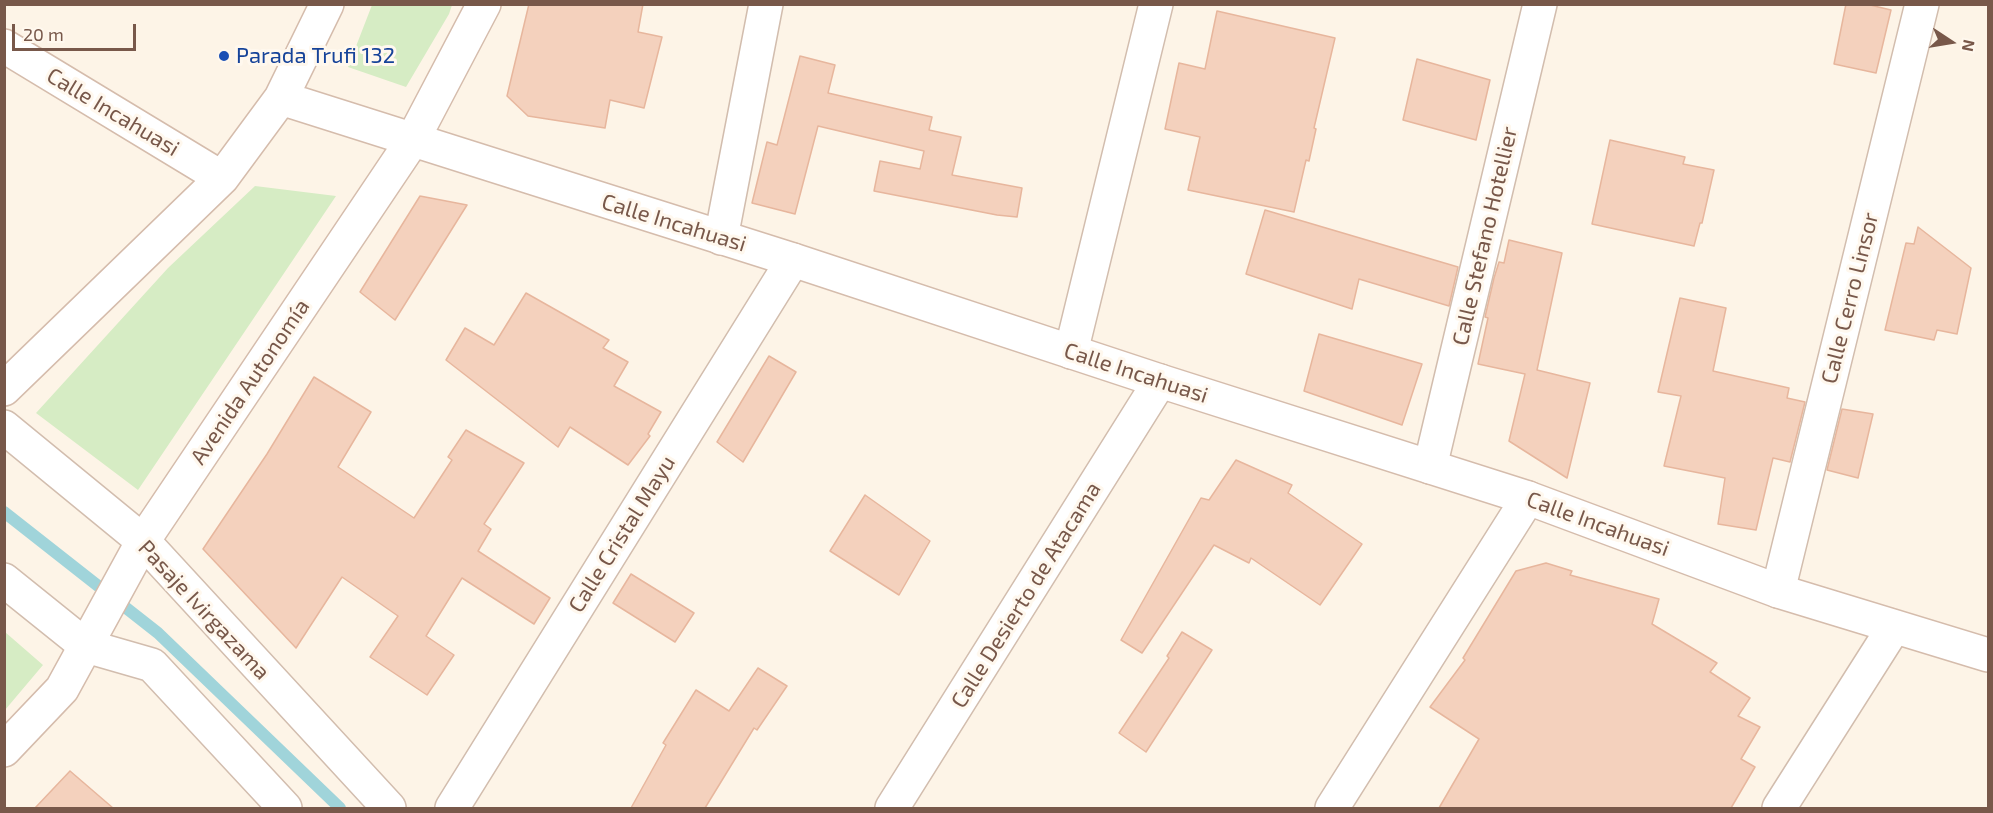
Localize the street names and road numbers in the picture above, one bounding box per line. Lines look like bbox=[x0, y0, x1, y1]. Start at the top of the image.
street label: Calle Incahuasi bbox=[42, 62, 184, 162]
street label: Calle Stefano Hotellier bbox=[1447, 124, 1523, 348]
street label: Calle Incahuasi bbox=[599, 188, 749, 258]
street label: Calle Cerro Linsor bbox=[1816, 210, 1884, 386]
street label: Avenida Autonomía bbox=[185, 294, 315, 470]
street label: Calle Incahuasi bbox=[1061, 337, 1211, 409]
street label: Calle Cristal Mayu bbox=[563, 451, 681, 617]
street label: Calle Desierto de Atacama bbox=[946, 477, 1106, 713]
street label: Calle Incahuasi bbox=[1523, 486, 1673, 562]
street label: Pasaje Ivirgazama bbox=[133, 535, 275, 685]

